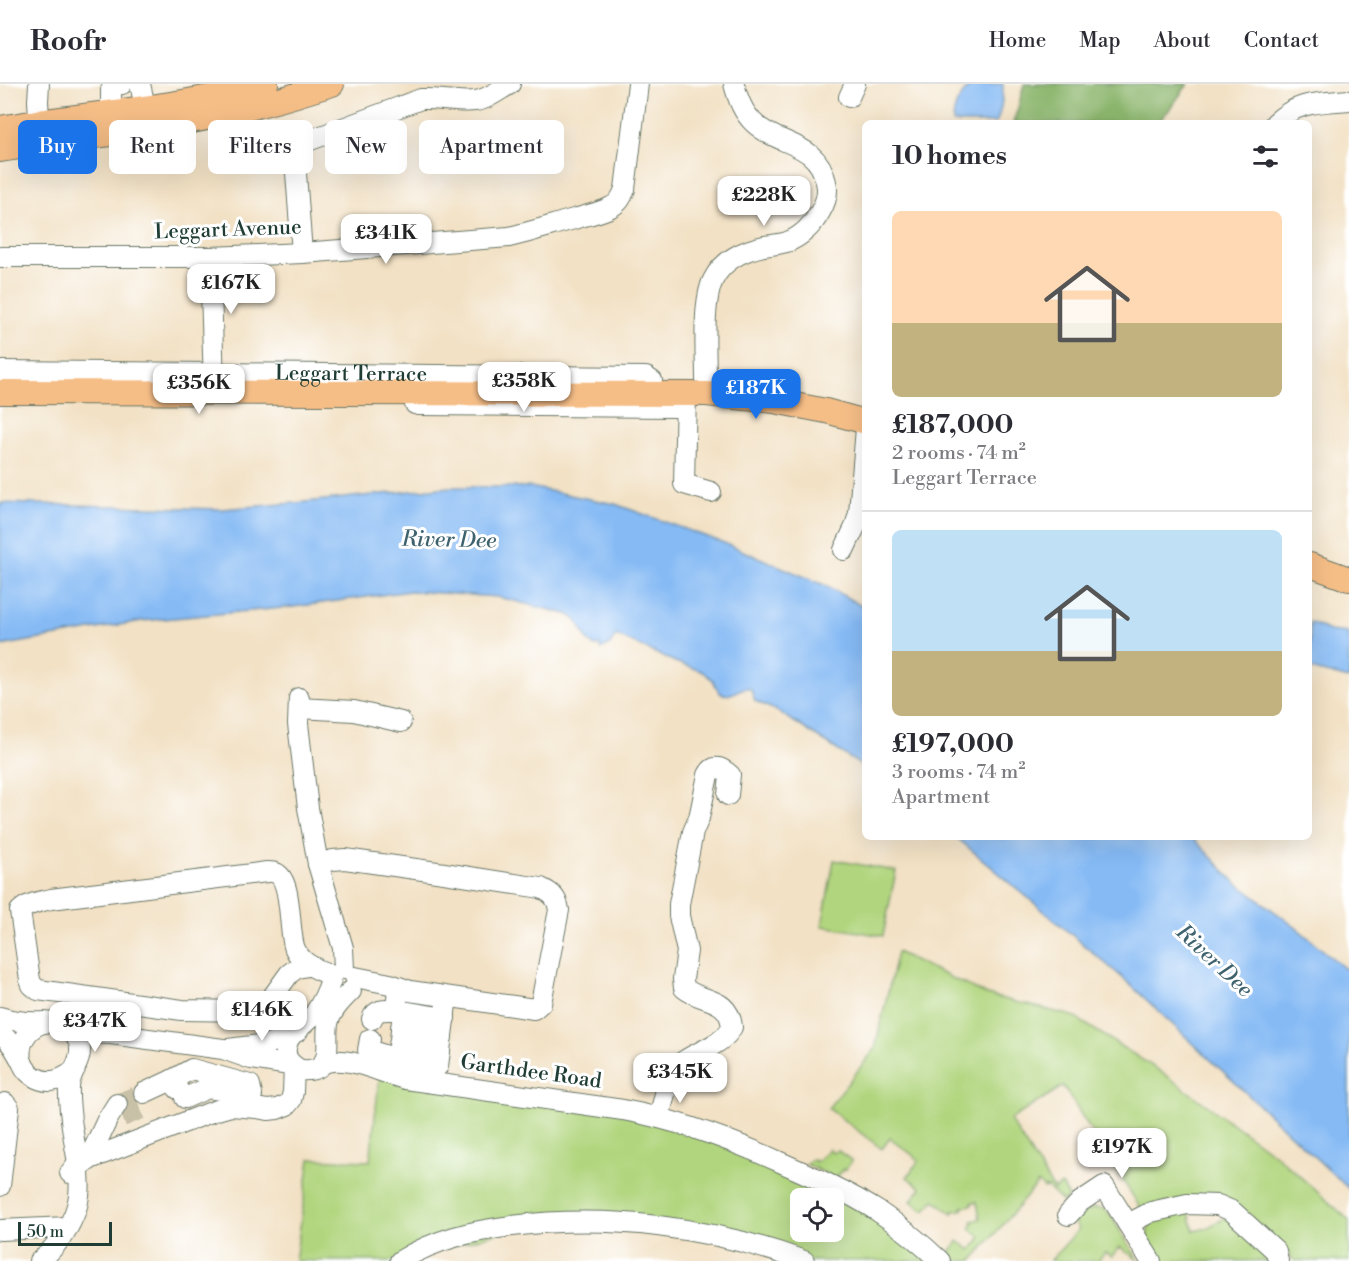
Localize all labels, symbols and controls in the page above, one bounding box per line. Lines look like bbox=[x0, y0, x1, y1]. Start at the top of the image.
text: Roofr bbox=[30, 24, 107, 59]
text: Home bbox=[989, 28, 1046, 54]
text: Map bbox=[1079, 28, 1121, 54]
text: About bbox=[1154, 28, 1211, 54]
text: Contact bbox=[1244, 28, 1319, 54]
chip: Buy bbox=[18, 120, 97, 174]
chip: Rent bbox=[109, 120, 196, 174]
chip: Filters bbox=[208, 120, 313, 174]
chip: New bbox=[325, 120, 407, 174]
chip: Apartment bbox=[419, 120, 564, 174]
text: 10 homes bbox=[892, 140, 1007, 172]
icon: filters bbox=[1249, 140, 1282, 173]
pin: £228K bbox=[722, 176, 806, 227]
text: £228K bbox=[731, 183, 797, 208]
street label: Leggart Avenue bbox=[154, 214, 302, 246]
pin: £341K bbox=[344, 214, 428, 265]
text: £341K bbox=[355, 221, 417, 246]
icon: home bbox=[1033, 250, 1141, 358]
pin: £167K bbox=[189, 264, 273, 315]
text: £167K bbox=[201, 271, 261, 296]
street label: Leggart Terrace bbox=[275, 361, 427, 388]
pin: £358K bbox=[482, 362, 566, 413]
pin: £356K bbox=[157, 364, 241, 415]
text: £358K bbox=[492, 369, 556, 394]
pin: £187K bbox=[714, 369, 798, 420]
text: £356K bbox=[167, 371, 231, 396]
text: £187K bbox=[726, 376, 786, 401]
text: £187,000 bbox=[892, 409, 1013, 441]
text: 2 rooms · 74 m² bbox=[892, 441, 1026, 466]
text: Leggart Terrace bbox=[892, 466, 1037, 491]
water label: River Dee bbox=[400, 526, 497, 554]
icon: home bbox=[1033, 569, 1141, 677]
text: £197,000 bbox=[892, 728, 1014, 760]
text: 3 rooms · 74 m² bbox=[892, 760, 1025, 785]
text: Apartment bbox=[892, 785, 990, 810]
water label: River Dee bbox=[1169, 918, 1258, 1003]
pin: £146K bbox=[220, 991, 304, 1042]
text: £146K bbox=[231, 998, 293, 1023]
pin: £347K bbox=[53, 1002, 137, 1053]
text: £347K bbox=[63, 1009, 127, 1034]
street label: Garthdee Road bbox=[459, 1049, 603, 1095]
pin: £345K bbox=[638, 1053, 722, 1104]
text: £345K bbox=[647, 1060, 713, 1085]
pin: £197K bbox=[1080, 1128, 1164, 1179]
text: £197K bbox=[1091, 1135, 1153, 1160]
map controls bbox=[790, 1188, 844, 1242]
button: locate bbox=[790, 1188, 844, 1242]
scale bar bbox=[18, 1219, 112, 1246]
text: 50 m bbox=[27, 1222, 64, 1242]

